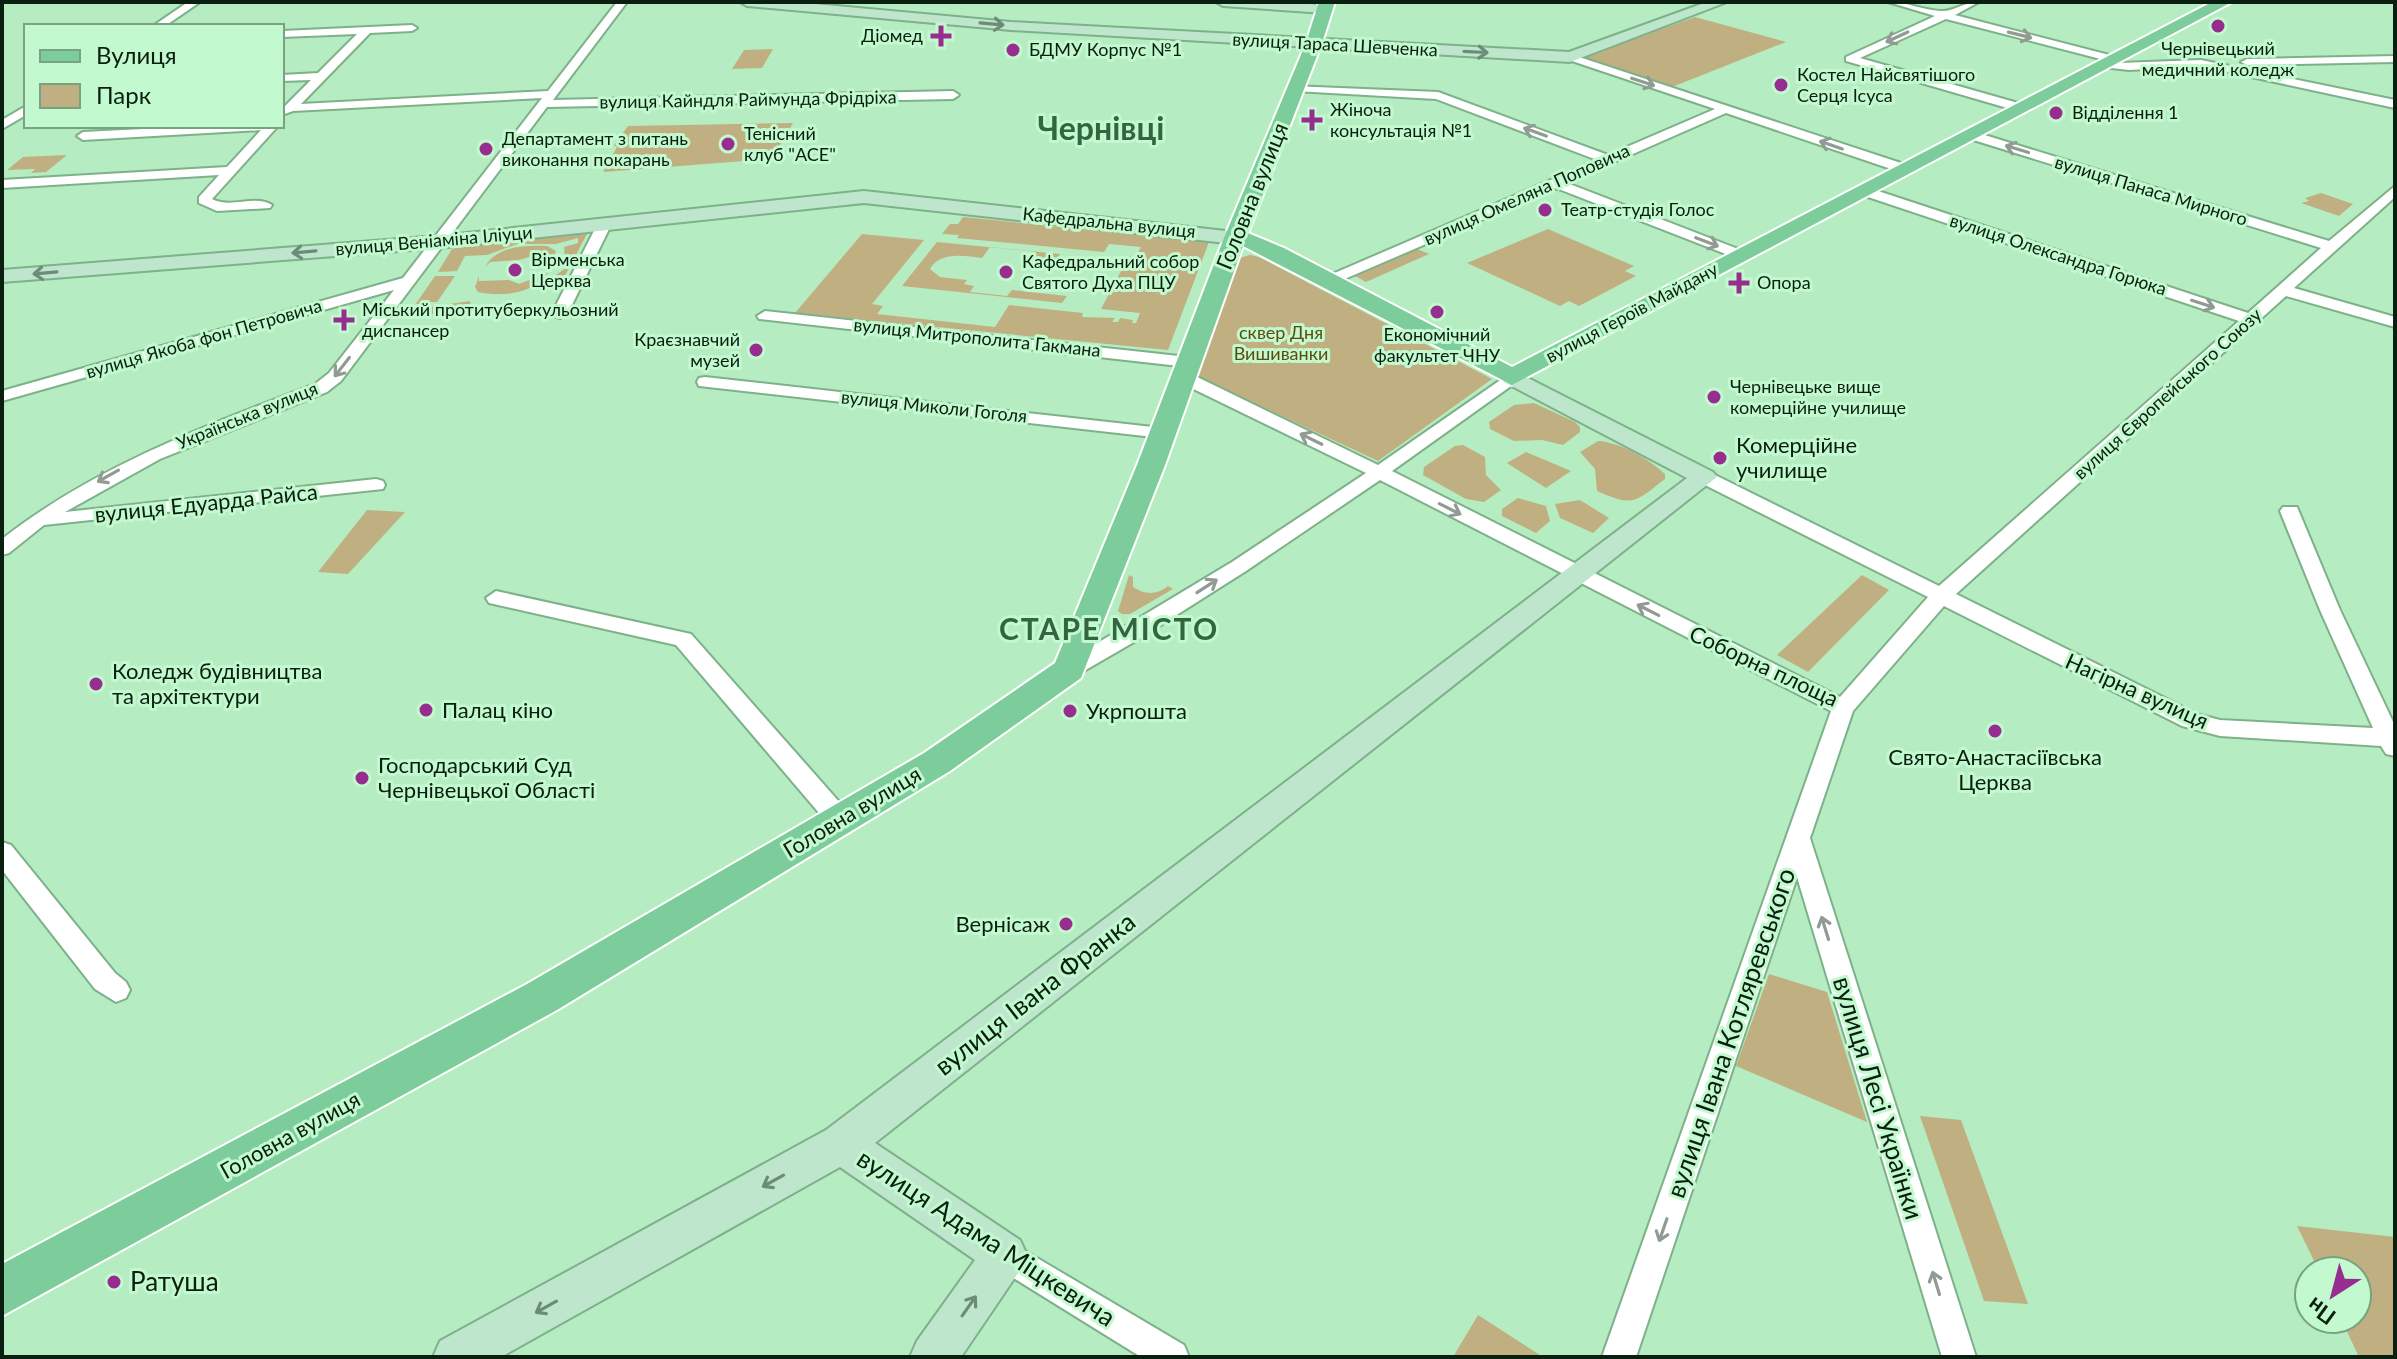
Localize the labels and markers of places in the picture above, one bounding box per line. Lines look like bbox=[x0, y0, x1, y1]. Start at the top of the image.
marker: Чернівецький медичний коледж bbox=[2209, 17, 2227, 35]
place label: Діомед bbox=[861, 24, 923, 46]
marker: Діомед bbox=[930, 25, 952, 47]
place label: Чернівецький медичний коледж bbox=[2142, 37, 2294, 80]
place label: БДМУ Корпус №1 bbox=[1029, 38, 1182, 60]
marker: БДМУ Корпус №1 bbox=[1004, 41, 1022, 59]
place label: Костел Найсвятішого Серця Ісуса bbox=[1797, 63, 1975, 106]
marker: Костел Найсвятішого Серця Ісуса bbox=[1772, 76, 1790, 94]
place label: Жіноча консультація №1 bbox=[1330, 98, 1472, 141]
place label: Відділення 1 bbox=[2072, 101, 2179, 123]
marker: Відділення 1 bbox=[2047, 104, 2065, 122]
marker: Жіноча консультація №1 bbox=[1301, 109, 1323, 131]
place label: Тенісний клуб "ACE" bbox=[744, 122, 836, 165]
place label: Департамент з питань виконання покарань bbox=[502, 127, 688, 170]
marker: Тенісний клуб "ACE" bbox=[719, 135, 737, 153]
marker: Департамент з питань виконання покарань bbox=[477, 140, 495, 158]
place label: Театр-студія Голос bbox=[1561, 198, 1715, 220]
marker: Театр-студія Голос bbox=[1536, 201, 1554, 219]
place label: Вірменська Церква bbox=[531, 248, 625, 291]
place label: Кафедральний собор Святого Духа ПЦУ bbox=[1022, 250, 1199, 293]
marker: Вірменська Церква bbox=[506, 261, 524, 279]
marker: Кафедральний собор Святого Духа ПЦУ bbox=[997, 263, 1015, 281]
place label: Опора bbox=[1757, 271, 1811, 293]
marker: Опора bbox=[1728, 272, 1750, 294]
place label: Міський протитуберкульозний диспансер bbox=[362, 298, 619, 341]
marker: Економічний факультет ЧНУ bbox=[1428, 303, 1446, 321]
marker: Міський протитуберкульозний диспансер bbox=[333, 309, 355, 331]
place label: Економічний факультет ЧНУ bbox=[1374, 323, 1501, 366]
place label: Краєзнавчий музей bbox=[634, 328, 740, 371]
marker: Краєзнавчий музей bbox=[747, 341, 765, 359]
place label: Чернівецьке вище комерційне училище bbox=[1730, 375, 1906, 418]
marker: Чернівецьке вище комерційне училище bbox=[1705, 388, 1723, 406]
place label: Комерційне училище bbox=[1736, 431, 1857, 483]
marker: Комерційне училище bbox=[1711, 449, 1729, 467]
place label: Коледж будівництва та архітектури bbox=[112, 657, 322, 709]
marker: Коледж будівництва та архітектури bbox=[87, 675, 105, 693]
place label: Палац кіно bbox=[442, 696, 553, 723]
place label: Укрпошта bbox=[1086, 697, 1187, 724]
marker: Палац кіно bbox=[417, 701, 435, 719]
marker: Укрпошта bbox=[1061, 702, 1079, 720]
marker: Свято-Анастасіївська Церква bbox=[1986, 722, 2004, 740]
place label: Свято-Анастасіївська Церква bbox=[1888, 743, 2102, 795]
place label: Господарський Суд Чернівецької Області bbox=[378, 751, 595, 803]
marker: Господарський Суд Чернівецької Області bbox=[353, 769, 371, 787]
place label: Вернісаж bbox=[956, 910, 1051, 937]
marker: Вернісаж bbox=[1057, 915, 1075, 933]
place label: Ратуша bbox=[130, 1265, 219, 1297]
marker: Ратуша bbox=[105, 1273, 123, 1291]

